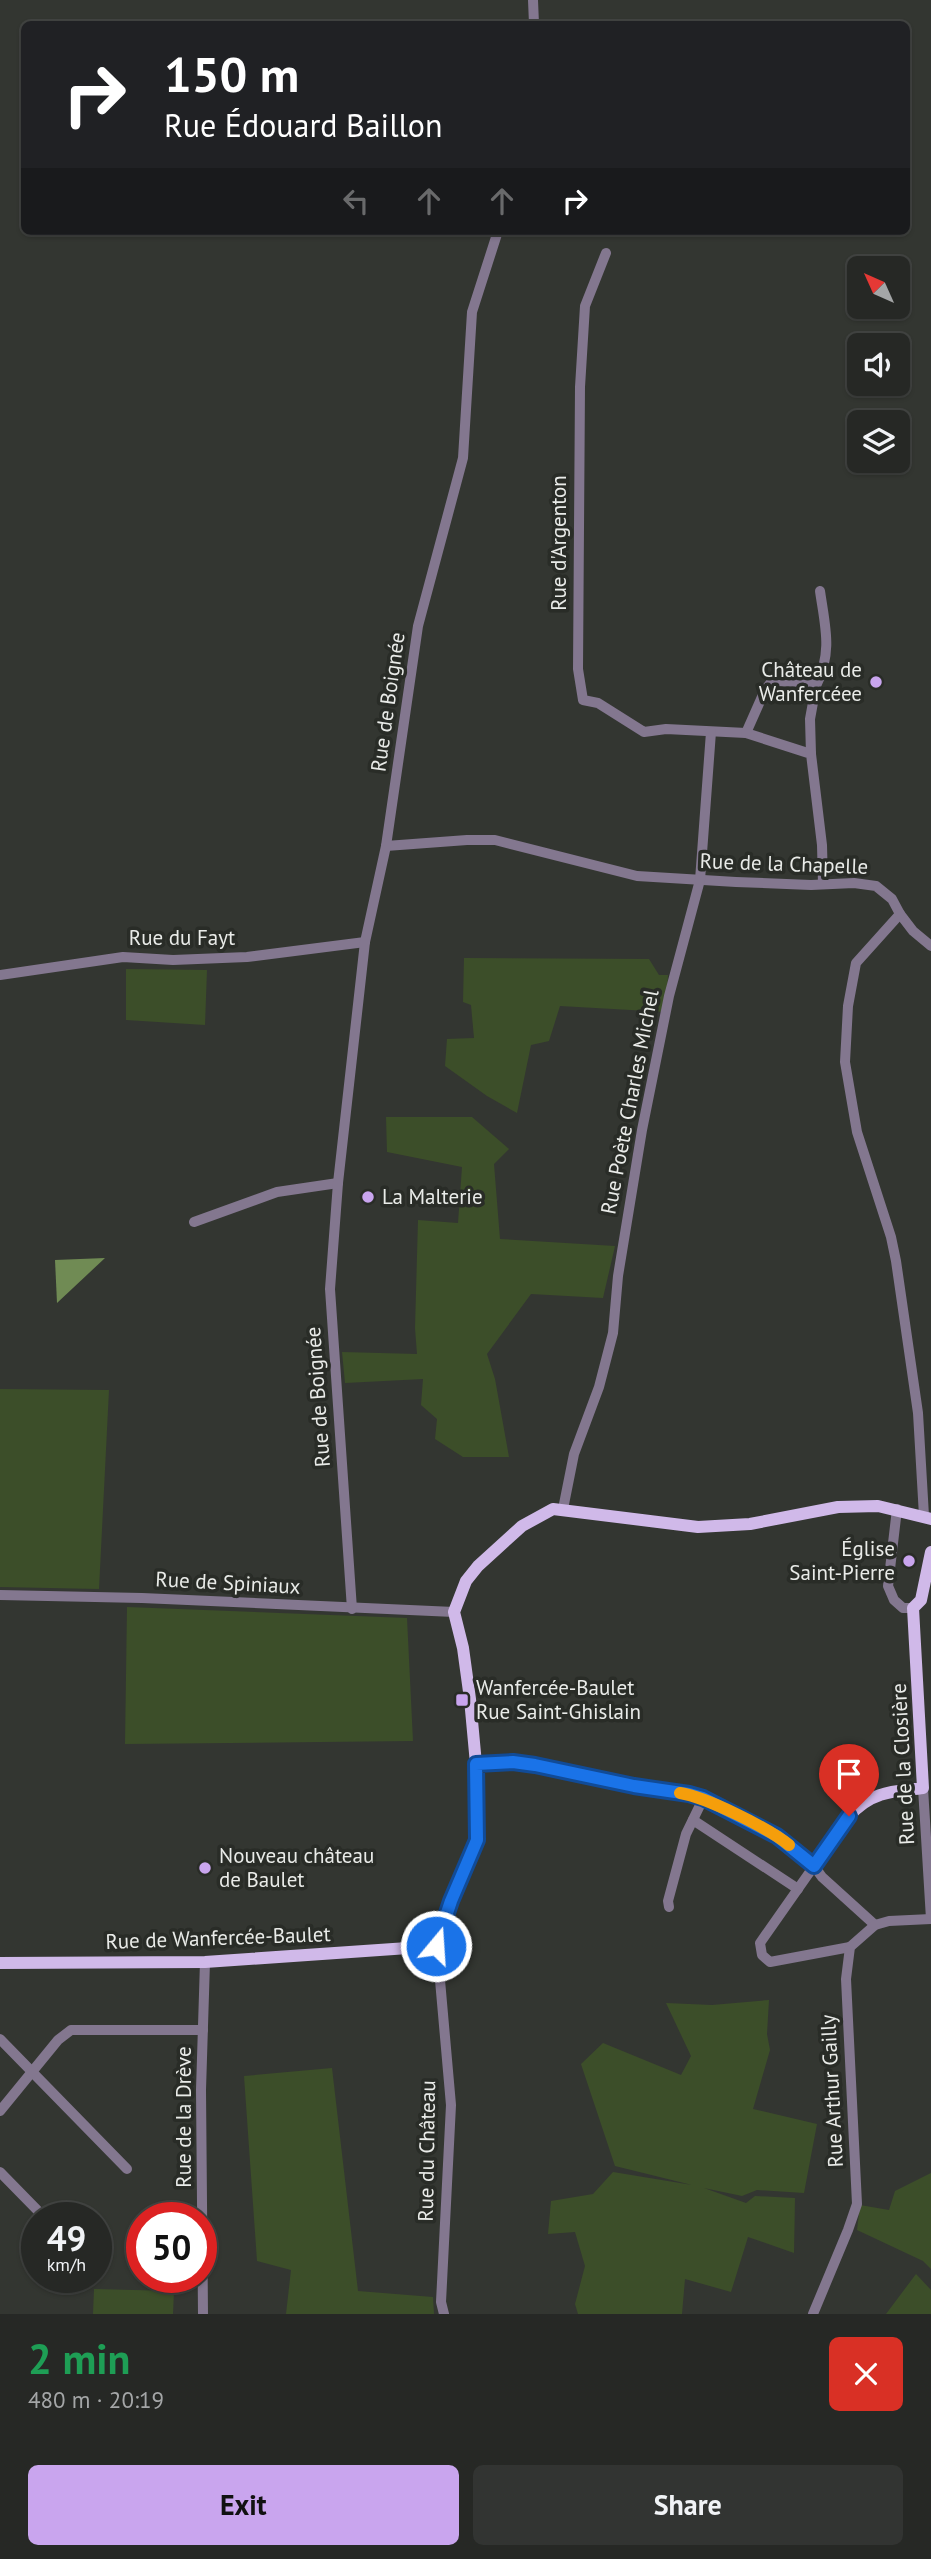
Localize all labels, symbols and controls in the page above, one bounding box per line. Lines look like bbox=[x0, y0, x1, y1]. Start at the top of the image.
text: 150 m bbox=[164, 42, 299, 106]
icon: right bbox=[49, 49, 140, 140]
text: Rue Édouard Baillon bbox=[164, 104, 443, 146]
icon: left bbox=[337, 182, 375, 220]
icon: ahead bbox=[410, 182, 448, 220]
icon: ahead bbox=[483, 182, 521, 220]
icon: right bbox=[556, 182, 594, 220]
north arrow bbox=[847, 256, 910, 318]
map controls bbox=[847, 256, 910, 473]
button: sound bbox=[847, 333, 910, 396]
button: layers bbox=[847, 410, 910, 473]
street label: Rue d'Argenton bbox=[545, 475, 572, 611]
street label: Rue de Boignée bbox=[364, 631, 411, 773]
place label: Château de Wanfercéee bbox=[759, 656, 862, 707]
marker: Château de Wanfercéee bbox=[868, 674, 884, 690]
street label: Rue de la Chapelle bbox=[699, 847, 869, 880]
street label: Rue du Fayt bbox=[129, 924, 235, 951]
street label: Rue Poète Charles Michel bbox=[594, 987, 665, 1217]
place label: La Malterie bbox=[382, 1183, 483, 1210]
marker: La Malterie bbox=[360, 1189, 376, 1205]
street label: Rue de Boignée bbox=[299, 1326, 336, 1468]
place label: Église Saint-Pierre bbox=[789, 1535, 895, 1586]
marker: Église Saint-Pierre bbox=[901, 1553, 917, 1569]
street label: Rue de Spiniaux bbox=[155, 1565, 301, 1600]
place label: Wanfercée-Baulet Rue Saint-Ghislain bbox=[476, 1674, 641, 1725]
street label: Rue de la Closière bbox=[885, 1682, 920, 1846]
marker: Wanfercée-Baulet Rue Saint-Ghislain bbox=[454, 1692, 470, 1708]
pin bbox=[819, 1744, 879, 1816]
icon: arrive bbox=[830, 1755, 868, 1793]
place label: Nouveau château de Baulet bbox=[219, 1842, 374, 1893]
marker: Nouveau château de Baulet bbox=[197, 1860, 213, 1876]
position arrow bbox=[399, 1909, 473, 1983]
street label: Rue de Wanfercée-Baulet bbox=[105, 1920, 331, 1955]
street label: Rue Arthur Gailly bbox=[814, 2014, 849, 2168]
street label: Rue de la Drève bbox=[170, 2046, 197, 2188]
street label: Rue du Château bbox=[412, 2080, 441, 2222]
speed limit sign: 50 bbox=[126, 2202, 217, 2293]
text: 49 bbox=[47, 2215, 86, 2261]
text: km/h bbox=[47, 2253, 86, 2276]
text: 2 min bbox=[28, 2331, 130, 2386]
button: close bbox=[829, 2337, 903, 2411]
text: 480 m · 20:19 bbox=[28, 2385, 164, 2414]
button: Exit bbox=[28, 2465, 459, 2545]
button: Share bbox=[473, 2465, 903, 2545]

